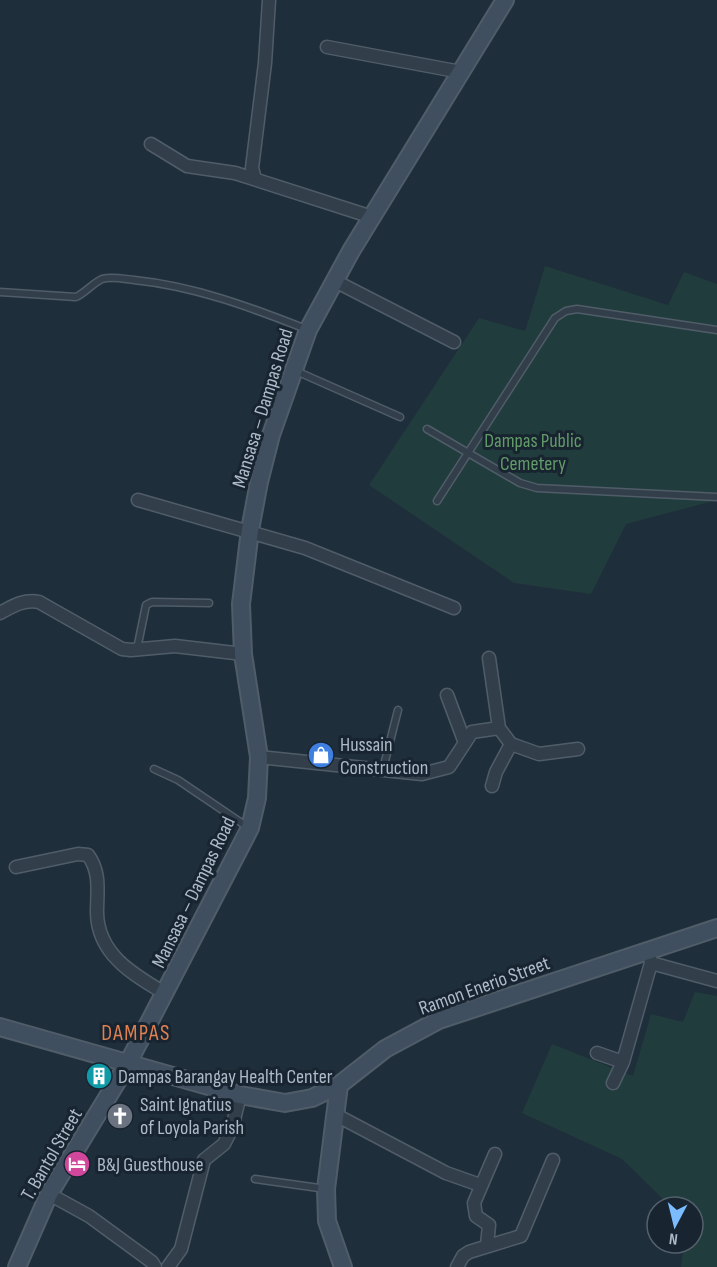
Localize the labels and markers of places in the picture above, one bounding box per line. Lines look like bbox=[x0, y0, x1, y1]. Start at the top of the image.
place label: Hussain Construction bbox=[340, 733, 428, 780]
shop icon: Hussain Construction bbox=[306, 740, 336, 770]
building icon: Dampas Barangay Health Center bbox=[84, 1061, 114, 1091]
place label: Dampas Barangay Health Center bbox=[118, 1065, 333, 1089]
place label: Saint Ignatius of Loyola Parish bbox=[140, 1093, 244, 1140]
church icon: Saint Ignatius of Loyola Parish bbox=[105, 1101, 135, 1131]
hotel icon: B&J Guesthouse bbox=[62, 1149, 92, 1179]
place label: B&J Guesthouse bbox=[97, 1153, 203, 1177]

